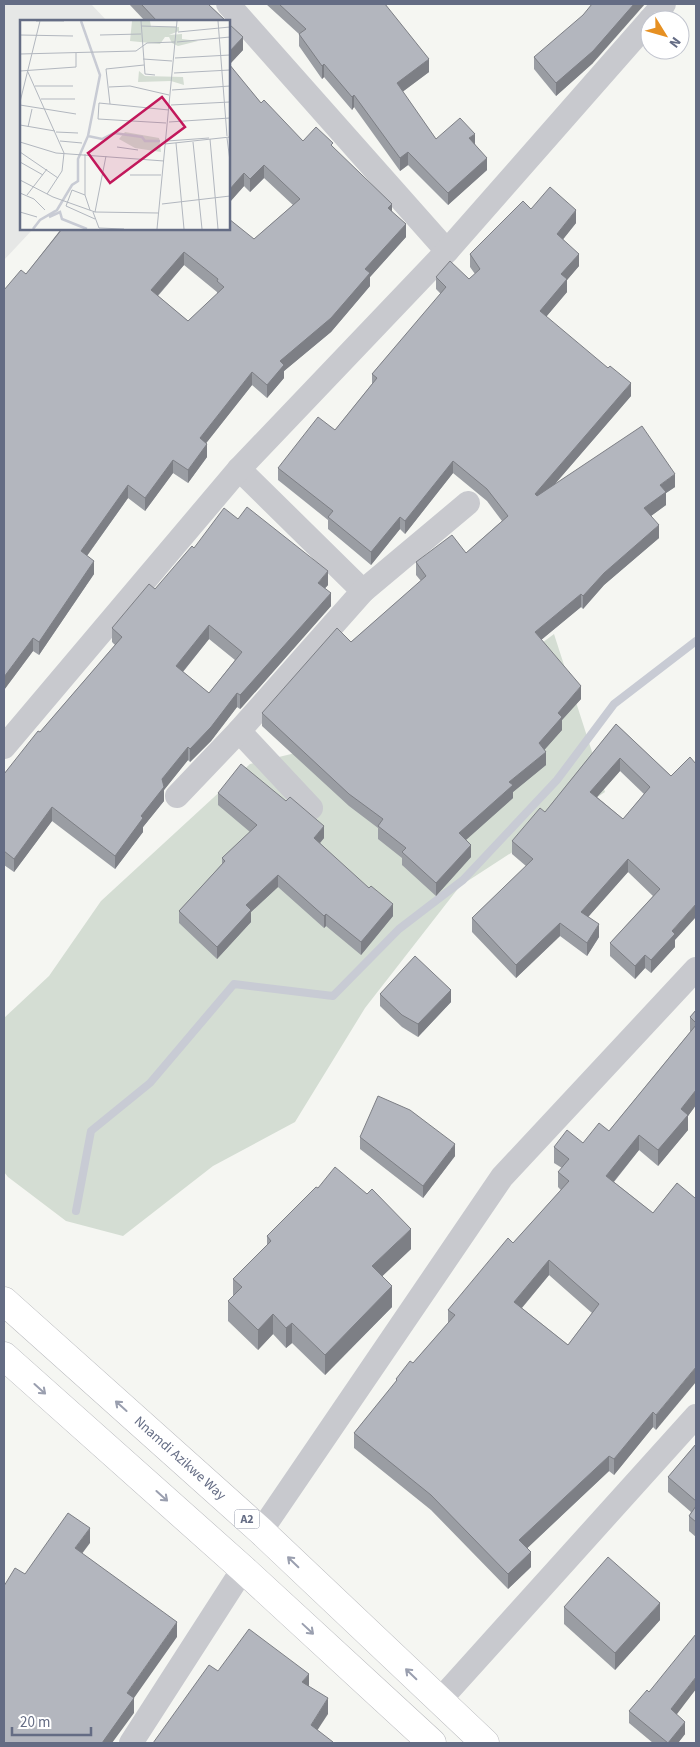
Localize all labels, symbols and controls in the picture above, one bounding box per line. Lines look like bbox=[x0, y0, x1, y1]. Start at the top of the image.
north arrow bbox=[640, 10, 690, 60]
inset map bbox=[20, 20, 230, 230]
text: N bbox=[664, 32, 685, 52]
one-way arrow bbox=[34, 1383, 47, 1394]
one-way arrow bbox=[115, 1400, 128, 1412]
street label: Nnamdi Azikwe Way bbox=[129, 1412, 231, 1505]
one-way arrow bbox=[155, 1491, 168, 1502]
road number: A2 bbox=[234, 1510, 260, 1528]
one-way arrow bbox=[287, 1556, 300, 1568]
one-way arrow bbox=[302, 1623, 315, 1635]
one-way arrow bbox=[405, 1668, 417, 1680]
scale bar bbox=[12, 1704, 91, 1736]
text: 20 m bbox=[20, 1712, 50, 1733]

